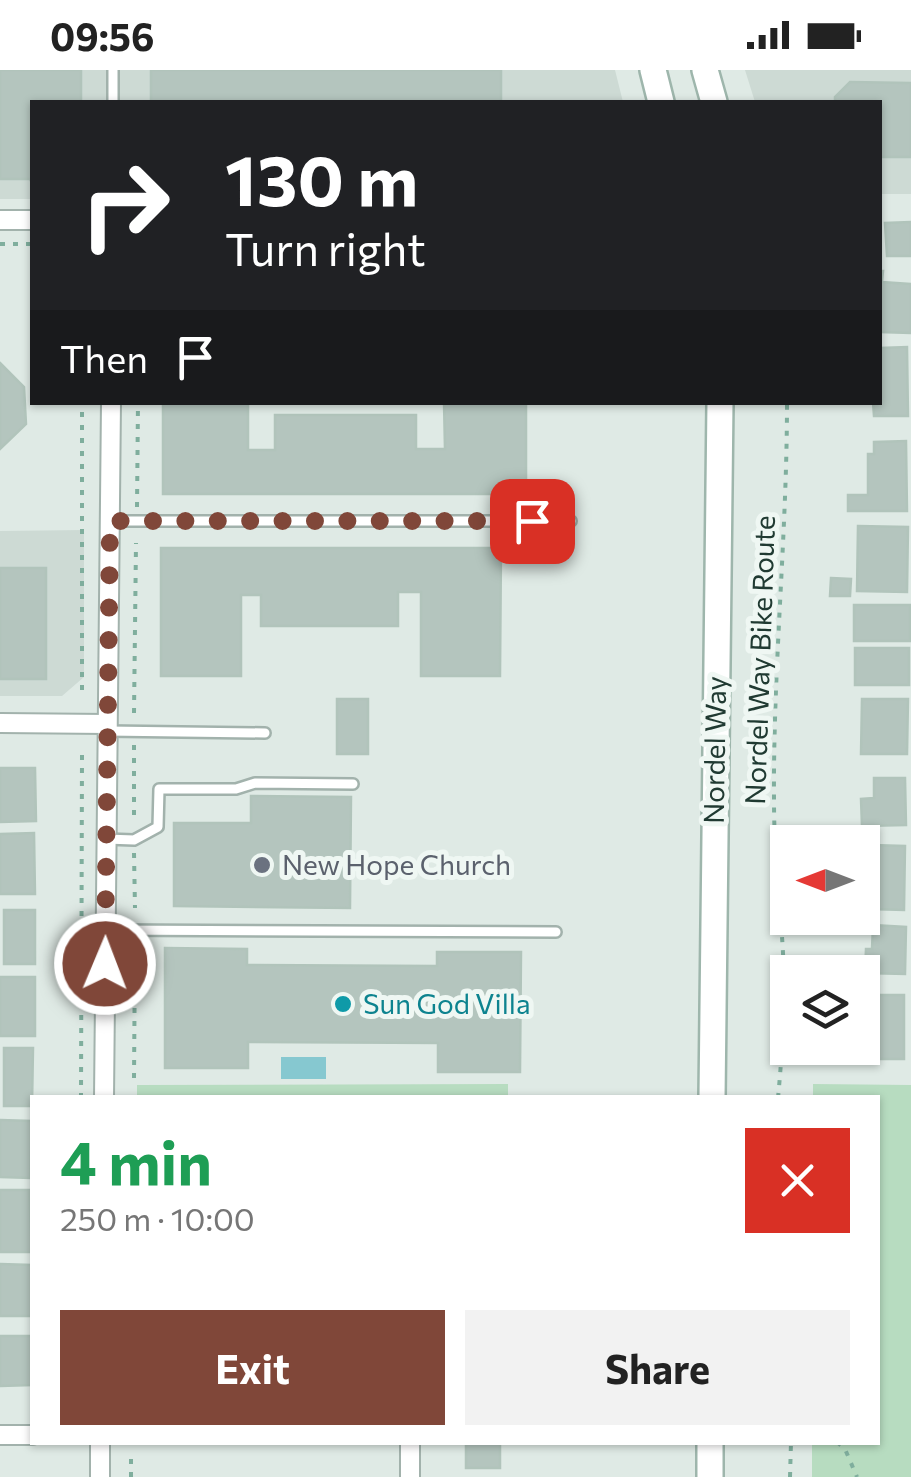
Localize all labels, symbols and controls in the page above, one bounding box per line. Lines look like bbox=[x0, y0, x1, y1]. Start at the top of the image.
text: 09:56 bbox=[50, 12, 154, 59]
text: 130 m bbox=[225, 135, 418, 220]
icon: right bbox=[60, 140, 190, 270]
text: Turn right bbox=[225, 220, 426, 275]
icon: arrive bbox=[168, 330, 223, 385]
text: Then bbox=[60, 334, 148, 381]
pin bbox=[490, 479, 575, 564]
icon: arrive bbox=[505, 494, 560, 549]
street label: Nordel Way Bike Route bbox=[737, 515, 781, 805]
street label: Nordel Way bbox=[696, 676, 732, 824]
north arrow bbox=[770, 825, 880, 935]
map controls bbox=[770, 825, 880, 1065]
place label: New Hope Church bbox=[282, 847, 511, 881]
marker: New Hope Church bbox=[251, 854, 273, 876]
position arrow bbox=[53, 912, 157, 1016]
button: layers bbox=[770, 955, 880, 1065]
place label: Sun God Villa bbox=[363, 986, 531, 1020]
marker: Sun God Villa bbox=[332, 993, 354, 1015]
text: 4 min bbox=[60, 1124, 212, 1197]
button: close bbox=[745, 1128, 850, 1233]
text: 250 m · 10:00 bbox=[60, 1198, 255, 1238]
button: Exit bbox=[60, 1310, 445, 1425]
button: Share bbox=[465, 1310, 850, 1425]

